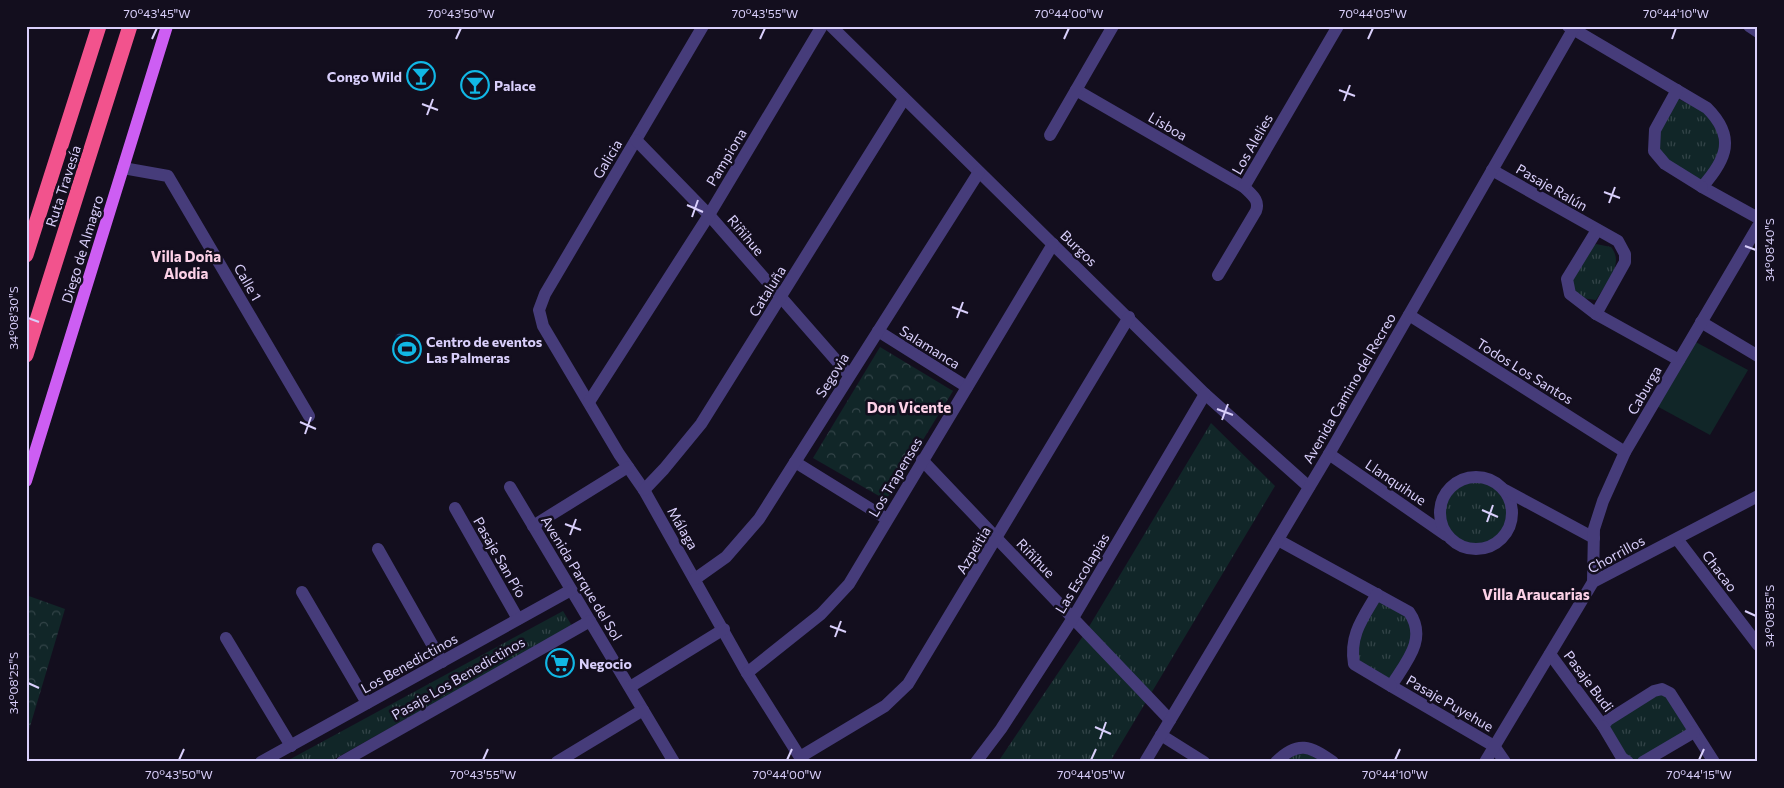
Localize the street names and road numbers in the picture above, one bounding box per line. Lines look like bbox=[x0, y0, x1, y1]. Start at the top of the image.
street label: Lisboa bbox=[1146, 108, 1190, 144]
street label: Los Alelies bbox=[1228, 111, 1276, 177]
street label: Pampiona bbox=[702, 125, 750, 189]
street label: Galicia bbox=[589, 136, 625, 182]
street label: Ruta Travesía bbox=[42, 143, 84, 229]
street label: Pasaje Ralún bbox=[1513, 160, 1591, 214]
street label: Diego de Almagro bbox=[57, 193, 107, 305]
street label: Riñihue bbox=[724, 211, 768, 259]
street label: Burgos bbox=[1057, 226, 1101, 270]
street label: Calle 1 bbox=[231, 260, 265, 304]
street label: Cataluña bbox=[745, 262, 789, 320]
street label: Avenida Camino del Recreo bbox=[1299, 310, 1399, 466]
street label: Salamanca bbox=[897, 322, 963, 372]
street label: Todos Los Santos bbox=[1474, 334, 1576, 408]
street label: Segovia bbox=[812, 350, 852, 400]
street label: Caburga bbox=[1623, 363, 1665, 417]
street label: Los Trapenses bbox=[865, 434, 925, 520]
street label: Llanquihue bbox=[1362, 455, 1430, 509]
street label: Málaga bbox=[664, 504, 702, 552]
street label: Avenida Parque del Sol bbox=[538, 513, 626, 643]
street label: Pasaje San Pío bbox=[470, 514, 530, 600]
street label: Azpeitia bbox=[952, 523, 994, 577]
street label: Las Escolapias bbox=[1051, 530, 1113, 616]
street label: Chorrillos bbox=[1585, 531, 1647, 577]
street label: Riñihue bbox=[1013, 535, 1059, 581]
street label: Chacao bbox=[1699, 547, 1741, 595]
street label: Los Benedictinos bbox=[358, 629, 460, 697]
street label: Pasaje Los Benedictinos bbox=[388, 633, 528, 723]
street label: Pasaje Budi bbox=[1561, 647, 1617, 715]
street label: Pasaje Puyehue bbox=[1403, 671, 1497, 735]

